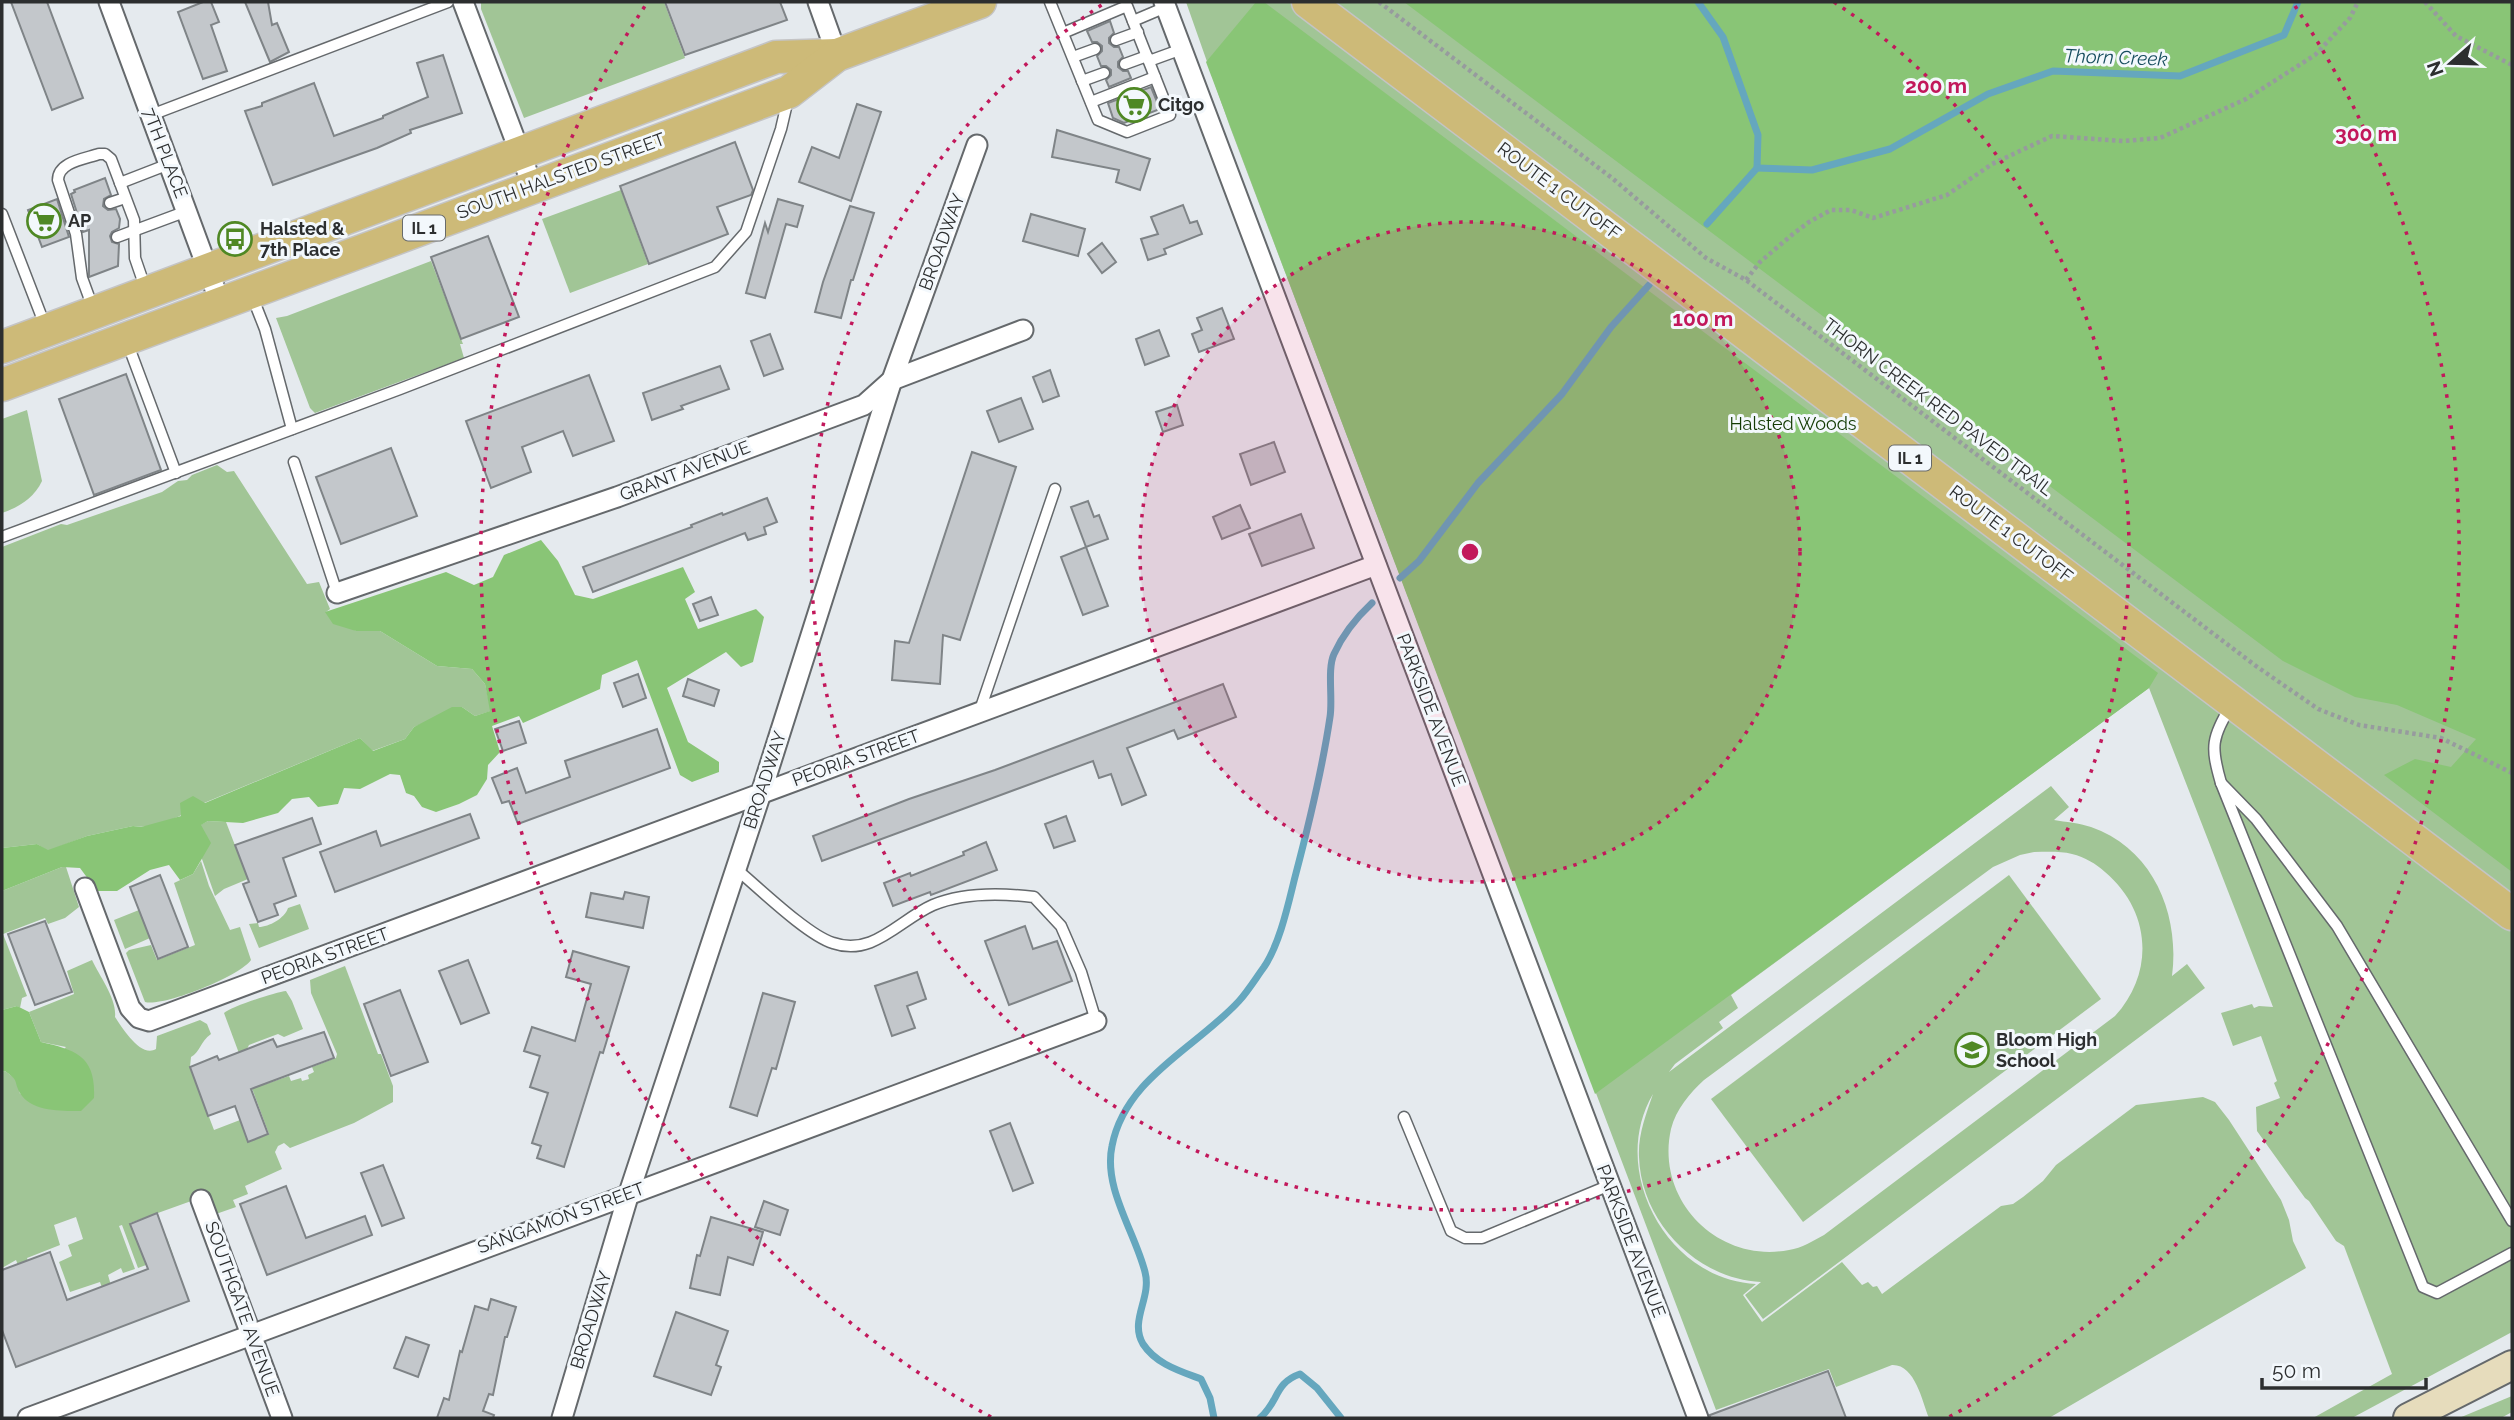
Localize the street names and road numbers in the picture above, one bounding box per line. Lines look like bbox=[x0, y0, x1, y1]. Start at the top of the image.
street label: 7TH PLACE bbox=[139, 105, 192, 201]
street label: SOUTH HALSTED STREET bbox=[454, 128, 668, 223]
street label: ROUTE 1 CUTOFF bbox=[1494, 137, 1625, 244]
street label: BROADWAY bbox=[914, 190, 969, 293]
road number: IL 1 bbox=[403, 216, 445, 240]
street label: THORN CREEK RED PAVED TRAIL bbox=[1820, 314, 2057, 500]
street label: GRANT AVENUE bbox=[617, 436, 753, 505]
road number: IL 1 bbox=[1889, 446, 1931, 471]
street label: ROUTE 1 CUTOFF bbox=[1946, 480, 2077, 587]
street label: PARKSIDE AVENUE bbox=[1393, 631, 1470, 789]
street label: PEORIA STREET bbox=[789, 725, 923, 790]
street label: BROADWAY bbox=[739, 728, 790, 831]
street label: PEORIA STREET bbox=[258, 923, 392, 988]
street label: PARKSIDE AVENUE bbox=[1593, 1162, 1670, 1320]
street label: SANGAMON STREET bbox=[474, 1178, 647, 1258]
street label: SOUTHGATE AVENUE bbox=[201, 1218, 284, 1399]
street label: BROADWAY bbox=[566, 1268, 615, 1372]

